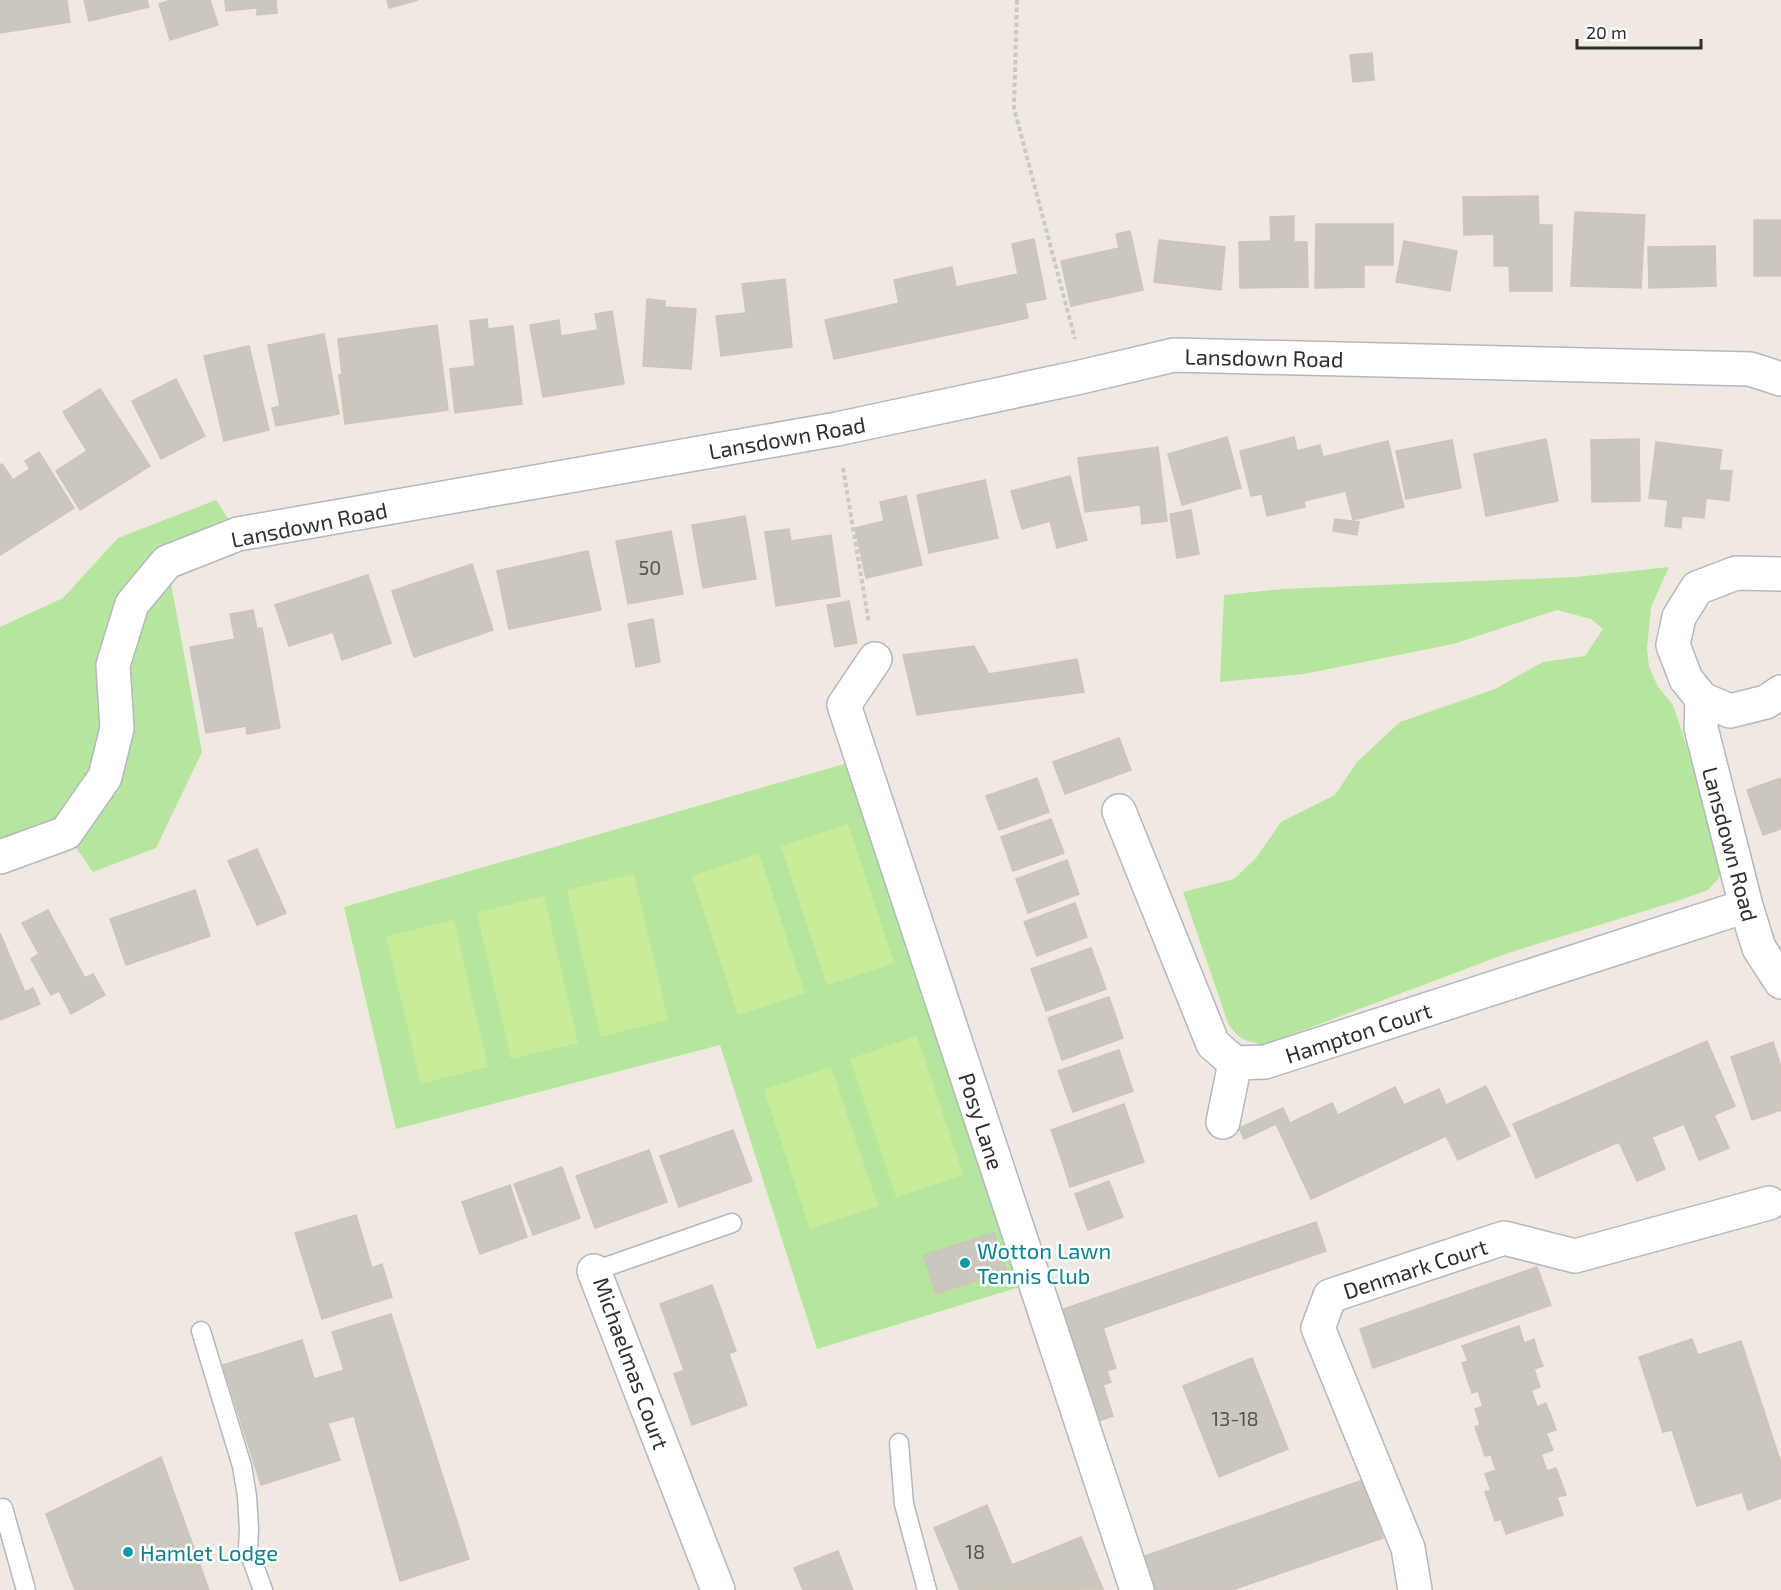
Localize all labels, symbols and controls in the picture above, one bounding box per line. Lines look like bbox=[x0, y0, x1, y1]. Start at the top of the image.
scale bar bbox=[1577, 12, 1702, 50]
text: 20 m bbox=[1586, 21, 1627, 43]
street label: Lansdown Road bbox=[1184, 343, 1344, 371]
street label: Lansdown Road bbox=[707, 410, 867, 464]
street label: Lansdown Road bbox=[229, 496, 389, 552]
house number: 50 bbox=[639, 555, 661, 579]
street label: Lansdown Road bbox=[1698, 764, 1764, 924]
street label: Hampton Court bbox=[1282, 996, 1434, 1068]
street label: Posy Lane bbox=[954, 1069, 1010, 1173]
street label: Denmark Court bbox=[1340, 1232, 1490, 1304]
place label: Wotton Lawn Tennis Club bbox=[977, 1237, 1111, 1288]
marker: Wotton Lawn Tennis Club bbox=[958, 1256, 972, 1270]
street label: Michaelmas Court bbox=[589, 1274, 675, 1452]
house number: 13-18 bbox=[1211, 1406, 1259, 1430]
place label: Hamlet Lodge bbox=[140, 1539, 278, 1565]
house number: 18 bbox=[965, 1539, 985, 1563]
marker: Hamlet Lodge bbox=[121, 1545, 135, 1559]

